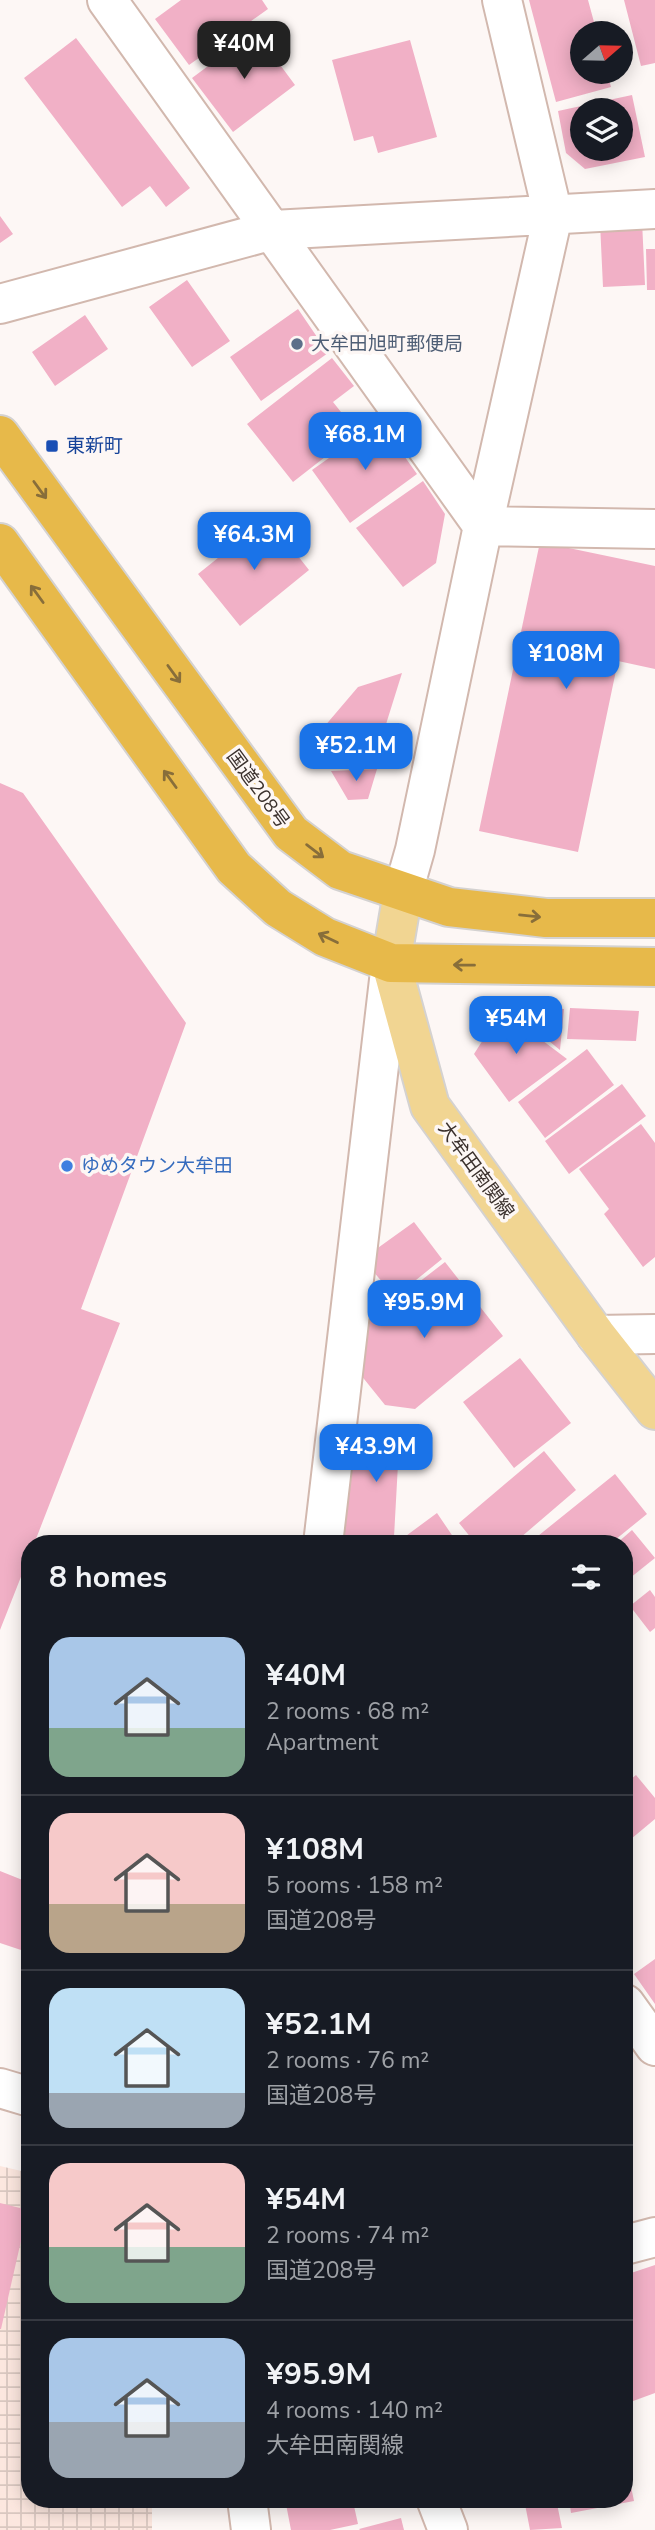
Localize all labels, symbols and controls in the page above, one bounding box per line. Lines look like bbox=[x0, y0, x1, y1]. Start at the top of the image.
north arrow bbox=[570, 21, 634, 84]
map controls bbox=[570, 21, 633, 161]
pin: ¥40M bbox=[203, 22, 285, 81]
text: ¥40M bbox=[213, 28, 275, 59]
button: layers bbox=[570, 98, 633, 161]
place label: 大牟田旭町郵便局 bbox=[311, 331, 463, 357]
marker: 大牟田旭町郵便局 bbox=[289, 336, 305, 352]
pin: ¥68.1M bbox=[308, 412, 422, 472]
text: ¥68.1M bbox=[325, 419, 405, 450]
place label: 東新町 bbox=[66, 433, 123, 459]
marker: 東新町 bbox=[44, 438, 60, 454]
one-way arrow bbox=[33, 480, 47, 499]
pin: ¥64.3M bbox=[197, 512, 311, 572]
text: ¥64.3M bbox=[214, 519, 294, 550]
one-way arrow bbox=[30, 585, 44, 604]
pin: ¥108M bbox=[517, 632, 615, 691]
text: ¥108M bbox=[528, 638, 604, 669]
one-way arrow bbox=[167, 664, 182, 683]
pin: ¥52.1M bbox=[299, 724, 413, 783]
text: ¥52.1M bbox=[316, 730, 396, 761]
street label: 国道208号 bbox=[221, 744, 295, 834]
one-way arrow bbox=[163, 770, 177, 789]
one-way arrow bbox=[305, 844, 324, 859]
one-way arrow bbox=[518, 910, 540, 923]
one-way arrow bbox=[318, 930, 339, 944]
one-way arrow bbox=[453, 958, 476, 971]
pin: ¥54M bbox=[475, 996, 557, 1056]
text: ¥54M bbox=[485, 1003, 547, 1034]
street label: 大牟田南関線 bbox=[432, 1116, 520, 1224]
place label: ゆめタウン大牟田 bbox=[81, 1153, 233, 1179]
marker: ゆめタウン大牟田 bbox=[59, 1158, 75, 1174]
pin: ¥95.9M bbox=[367, 1280, 481, 1340]
text: ¥95.9M bbox=[384, 1287, 464, 1318]
pin: ¥43.9M bbox=[319, 1424, 433, 1484]
text: ¥43.9M bbox=[336, 1431, 416, 1462]
text: 8 homes bbox=[49, 1557, 167, 1598]
icon: filters bbox=[567, 1558, 605, 1596]
text: ¥40M bbox=[266, 1655, 346, 1696]
icon: home bbox=[105, 1665, 189, 1749]
text: 2 rooms · 68 m² bbox=[266, 1696, 429, 1727]
text: Apartment bbox=[266, 1727, 378, 1758]
text: ¥108M bbox=[266, 1829, 364, 1870]
icon: home bbox=[105, 1841, 189, 1925]
text: 5 rooms · 158 m² bbox=[266, 1870, 443, 1901]
text: 国道208号 bbox=[266, 1905, 376, 1936]
text: ¥52.1M bbox=[266, 2004, 371, 2045]
icon: home bbox=[105, 2016, 189, 2100]
text: 2 rooms · 76 m² bbox=[266, 2045, 429, 2076]
text: 国道208号 bbox=[266, 2080, 376, 2111]
text: ¥54M bbox=[266, 2179, 346, 2220]
icon: home bbox=[105, 2191, 189, 2275]
text: 2 rooms · 74 m² bbox=[266, 2220, 429, 2251]
text: 国道208号 bbox=[266, 2255, 376, 2286]
text: ¥95.9M bbox=[266, 2354, 371, 2395]
icon: home bbox=[105, 2366, 189, 2450]
text: 4 rooms · 140 m² bbox=[266, 2395, 443, 2426]
text: 大牟田南関線 bbox=[266, 2430, 404, 2461]

